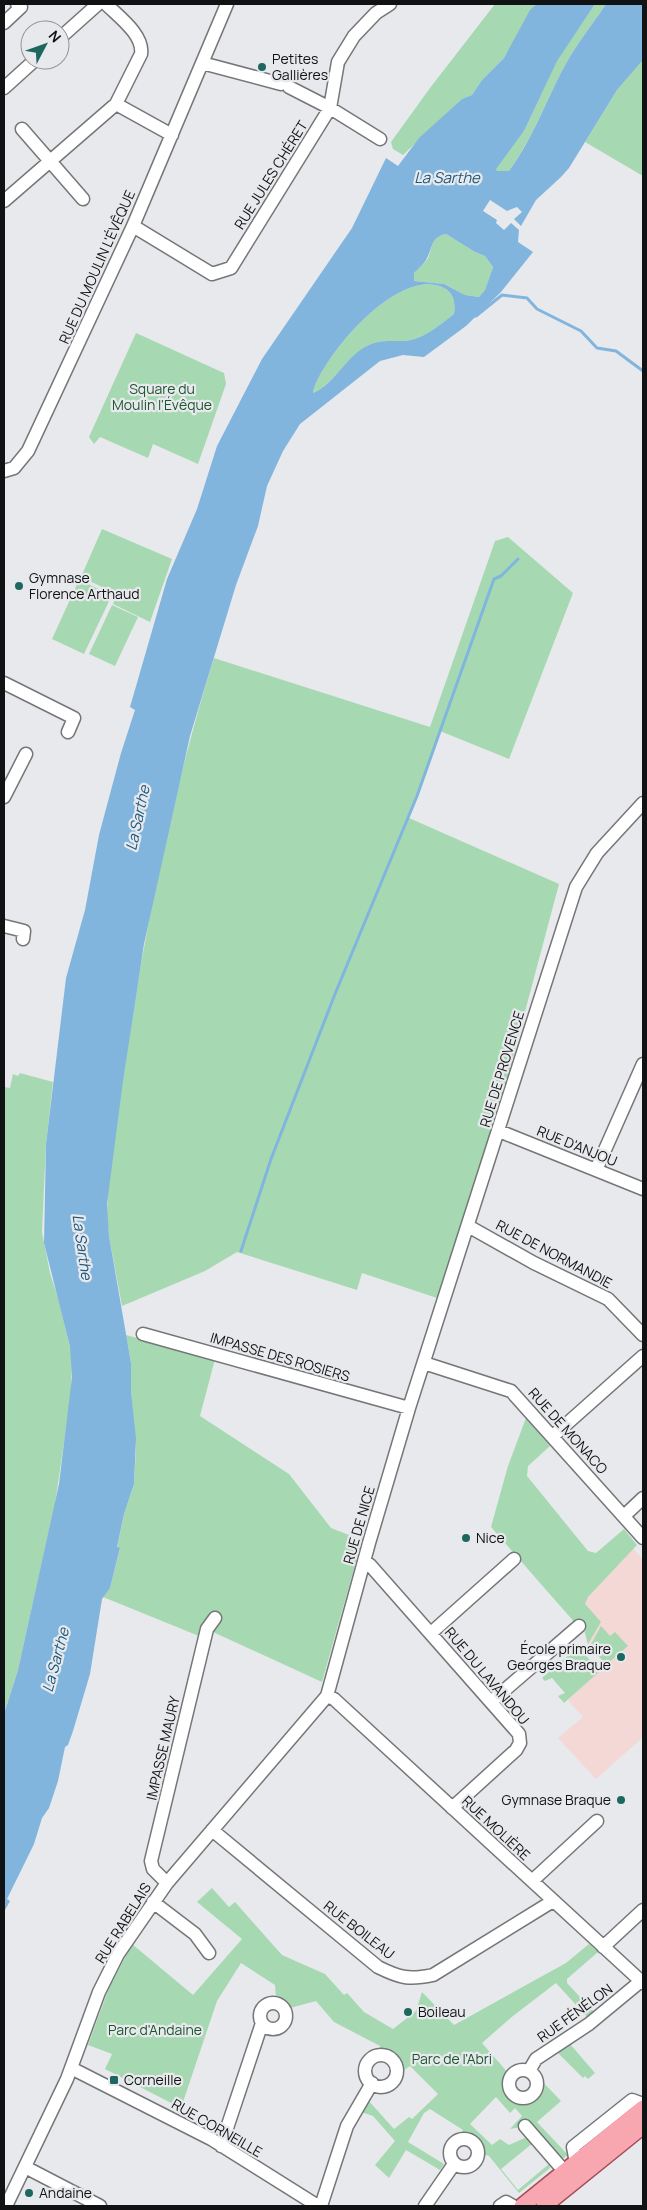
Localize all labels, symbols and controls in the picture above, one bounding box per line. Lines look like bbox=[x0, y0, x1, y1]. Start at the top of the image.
north arrow bbox=[20, 20, 70, 70]
text: N bbox=[45, 26, 66, 46]
place label: Petites Gallières bbox=[272, 49, 328, 84]
marker: Petites Gallières bbox=[256, 61, 268, 73]
street label: RUE JULES CHÉRET bbox=[229, 116, 312, 233]
water label: La Sarthe bbox=[414, 167, 481, 188]
street label: RUE DU MOULIN L'ÉVÊQUE bbox=[54, 187, 139, 347]
park label: Square du Moulin l'Évêque bbox=[112, 379, 212, 414]
place label: Gymnase Florence Arthaud bbox=[29, 568, 140, 603]
marker: Gymnase Florence Arthaud bbox=[13, 580, 25, 592]
water label: La Sarthe bbox=[120, 782, 155, 852]
street label: RUE DE PROVENCE bbox=[475, 1008, 528, 1129]
street label: RUE D'ANJOU bbox=[534, 1121, 620, 1170]
water label: La Sarthe bbox=[68, 1213, 98, 1282]
street label: RUE DE NORMANDIE bbox=[493, 1215, 616, 1292]
street label: IMPASSE DES ROSIERS bbox=[208, 1327, 352, 1386]
street label: RUE DE MONACO bbox=[525, 1383, 612, 1478]
street label: RUE DE NICE bbox=[338, 1484, 379, 1566]
place label: Nice bbox=[476, 1528, 505, 1547]
marker: Nice bbox=[460, 1532, 472, 1544]
street label: RUE DU LAVANDOU bbox=[441, 1623, 534, 1728]
water label: La Sarthe bbox=[37, 1624, 74, 1694]
place label: École primaire Georges Braque bbox=[507, 1639, 611, 1674]
marker: École primaire Georges Braque bbox=[615, 1651, 627, 1663]
street label: IMPASSE MAURY bbox=[141, 1694, 184, 1802]
place label: Gymnase Braque bbox=[502, 1790, 611, 1809]
street label: RUE MOLIÈRE bbox=[458, 1791, 534, 1864]
marker: Gymnase Braque bbox=[615, 1794, 627, 1806]
street label: RUE RABELAIS bbox=[90, 1879, 155, 1967]
street label: RUE BOILEAU bbox=[320, 1896, 399, 1963]
street label: RUE FÉNÉLON bbox=[533, 1979, 616, 2046]
place label: Boileau bbox=[418, 2002, 466, 2021]
marker: Boileau bbox=[402, 2006, 414, 2018]
park label: Parc d'Andaine bbox=[108, 2020, 202, 2039]
park label: Parc de l'Abri bbox=[412, 2049, 492, 2068]
place label: Corneille bbox=[124, 2070, 182, 2089]
marker: Corneille bbox=[108, 2074, 120, 2086]
street label: RUE CORNEILLE bbox=[169, 2094, 266, 2161]
place label: Andaine bbox=[39, 2183, 92, 2202]
marker: Andaine bbox=[23, 2187, 35, 2199]

